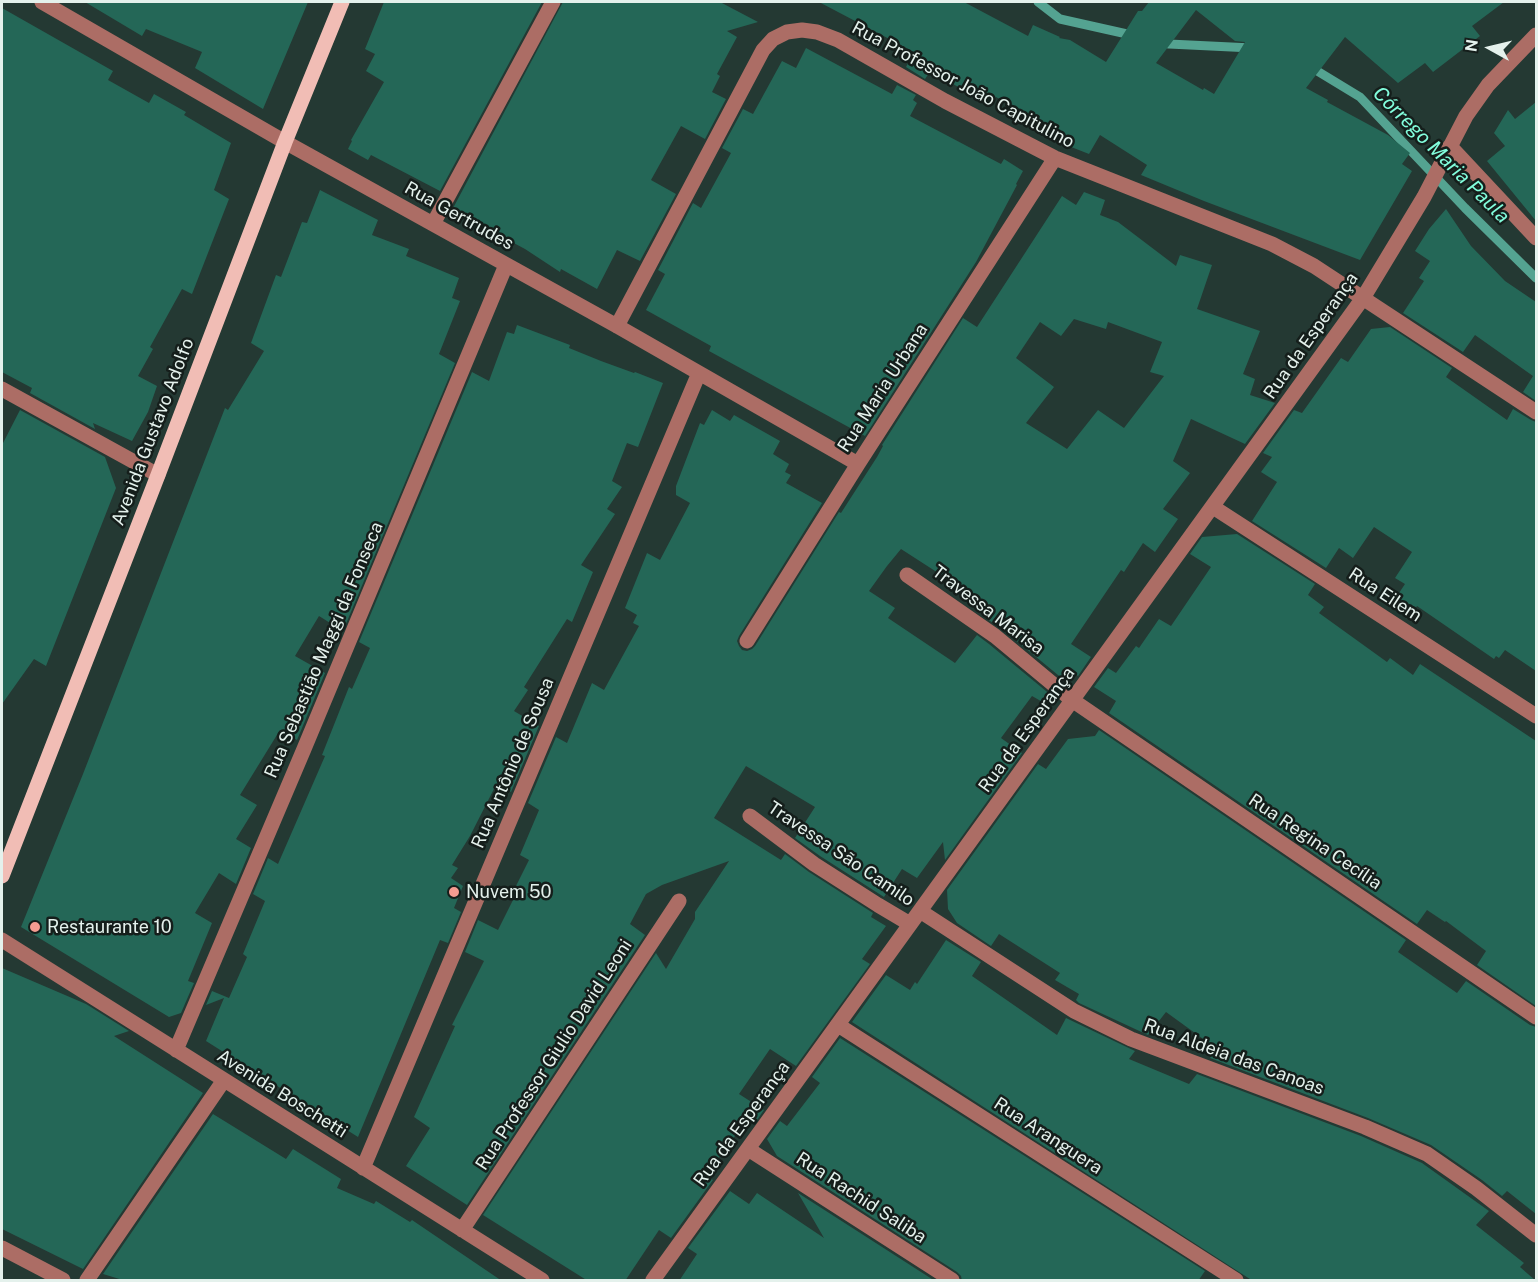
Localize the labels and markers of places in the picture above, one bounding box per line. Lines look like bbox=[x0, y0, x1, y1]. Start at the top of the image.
place label: Nuvem 50 bbox=[466, 881, 552, 903]
marker: Nuvem 50 bbox=[447, 885, 461, 899]
place label: Restaurante 10 bbox=[47, 916, 172, 938]
marker: Restaurante 10 bbox=[28, 920, 42, 934]

